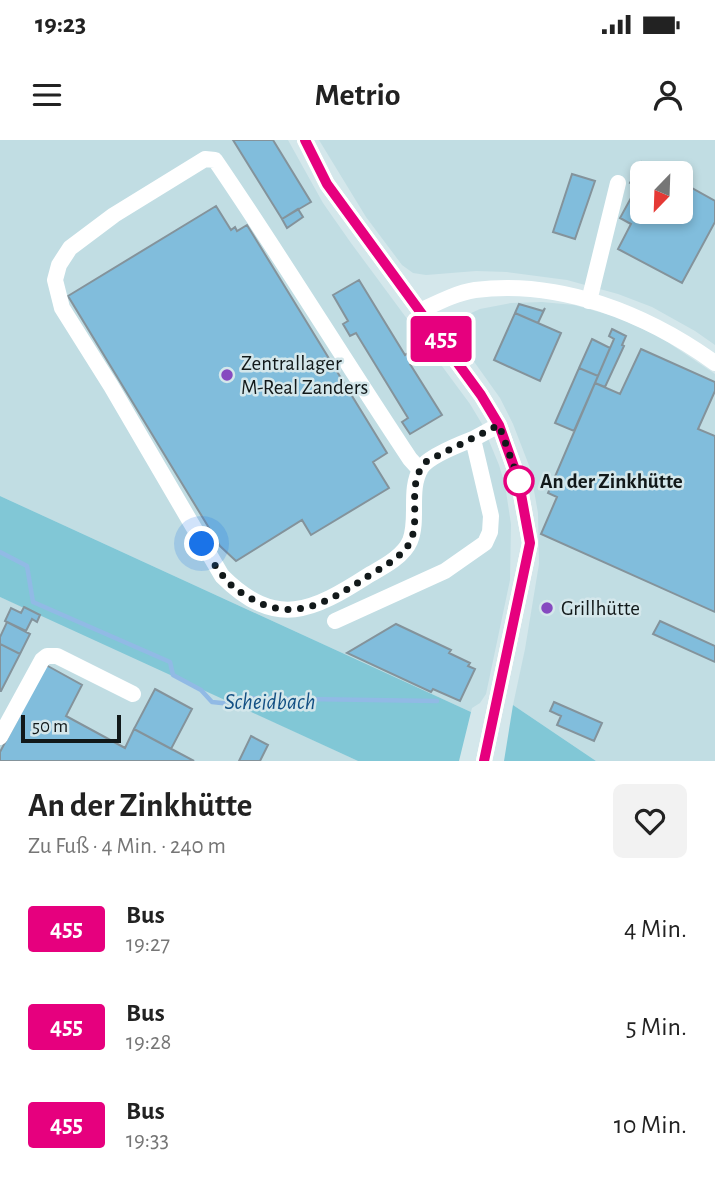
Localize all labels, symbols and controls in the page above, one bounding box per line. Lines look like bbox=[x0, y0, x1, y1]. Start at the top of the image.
text: 19:23 bbox=[35, 11, 86, 37]
icon: menu bbox=[28, 76, 66, 114]
icon: person bbox=[649, 76, 687, 114]
text: Metrio bbox=[314, 79, 401, 111]
north arrow bbox=[630, 161, 693, 224]
map controls bbox=[630, 161, 693, 224]
line badge: 455 bbox=[401, 316, 481, 362]
text: 455 bbox=[425, 327, 457, 351]
place label: Zentrallager M-Real Zanders bbox=[241, 353, 368, 398]
marker: Zentrallager M-Real Zanders bbox=[219, 367, 235, 383]
marker: An der Zinkhütte bbox=[504, 466, 534, 496]
place label: An der Zinkhütte bbox=[540, 471, 683, 492]
your location bbox=[184, 526, 219, 561]
place label: Grillhütte bbox=[561, 598, 640, 619]
marker: Grillhütte bbox=[539, 600, 555, 616]
water label: Scheidbach bbox=[224, 691, 316, 714]
scale bar bbox=[21, 712, 121, 744]
text: 50 m bbox=[32, 717, 68, 736]
button: heart bbox=[613, 784, 687, 858]
text: An der Zinkhütte bbox=[28, 790, 252, 823]
text: Zu Fuß · 4 Min. · 240 m bbox=[28, 835, 226, 858]
text: Bus bbox=[126, 902, 165, 928]
text: 4 Min. bbox=[624, 916, 687, 942]
text: 455 bbox=[50, 917, 83, 941]
text: 19:27 bbox=[126, 933, 170, 956]
text: Bus bbox=[126, 1000, 165, 1026]
text: 5 Min. bbox=[626, 1014, 687, 1040]
text: 455 bbox=[50, 1015, 83, 1039]
text: 19:28 bbox=[126, 1031, 171, 1054]
text: Bus bbox=[126, 1098, 165, 1124]
text: 10 Min. bbox=[614, 1112, 687, 1138]
text: 455 bbox=[50, 1113, 83, 1137]
text: 19:33 bbox=[126, 1129, 169, 1152]

